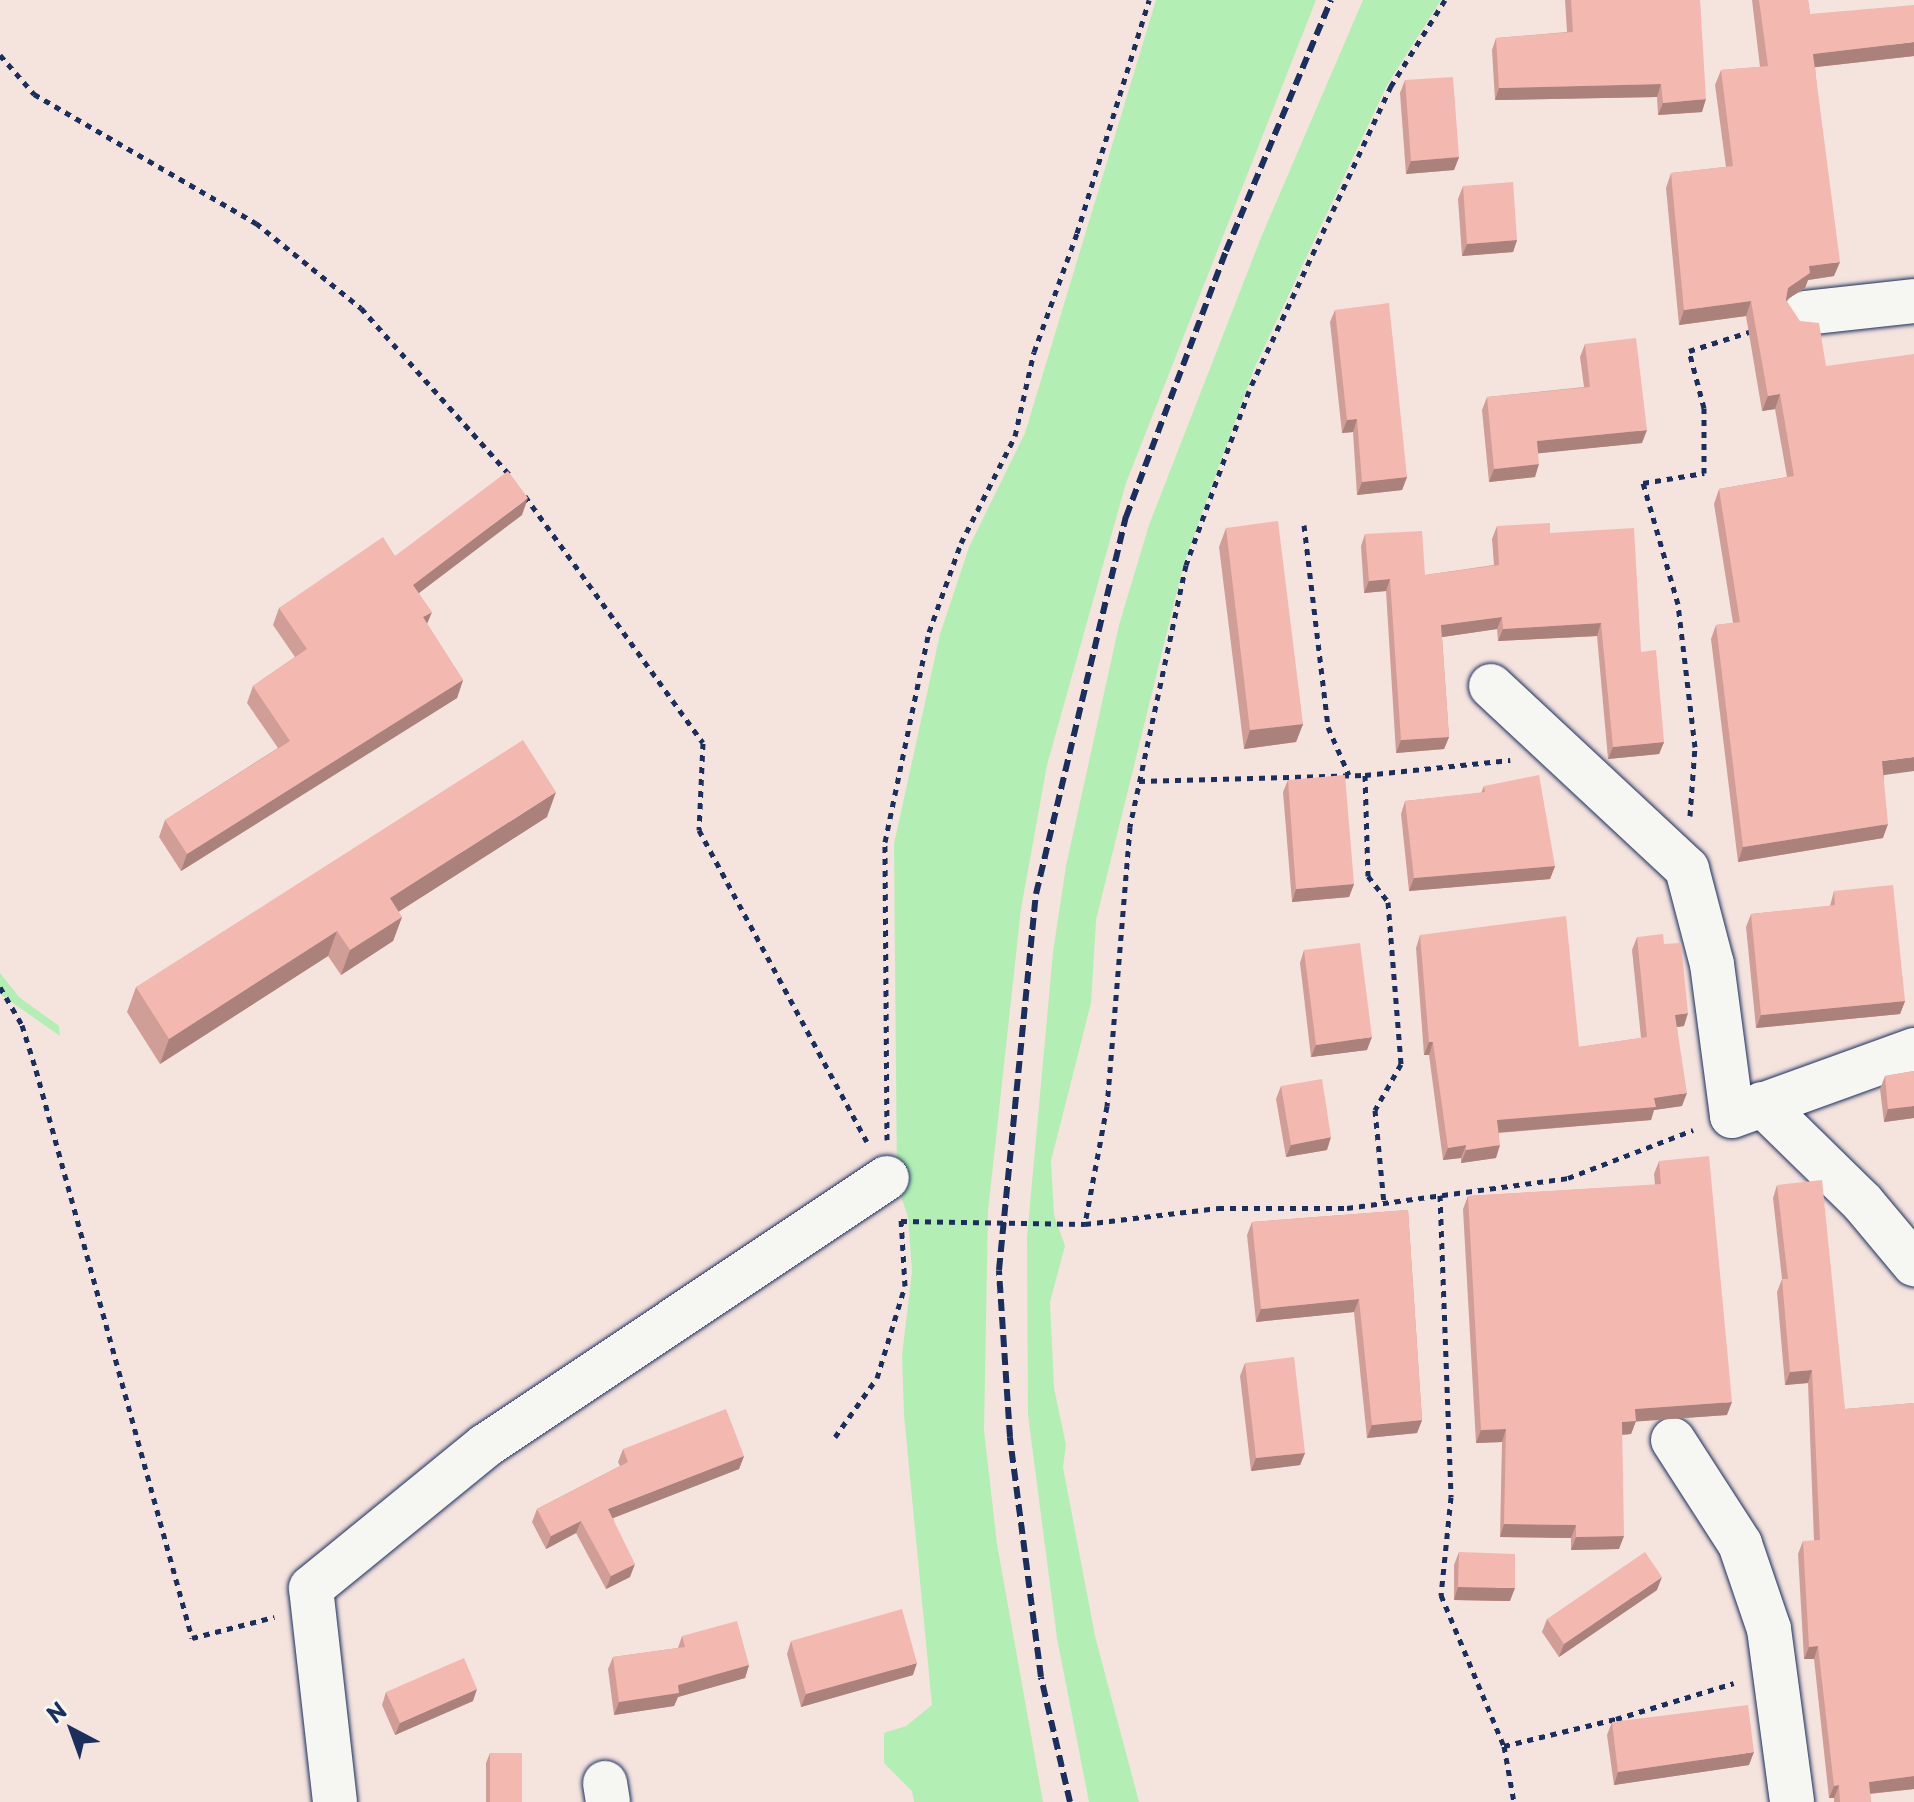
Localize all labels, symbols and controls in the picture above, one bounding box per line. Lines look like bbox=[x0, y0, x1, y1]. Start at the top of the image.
north arrow bbox=[32, 1690, 112, 1770]
text: N bbox=[39, 1693, 73, 1730]

